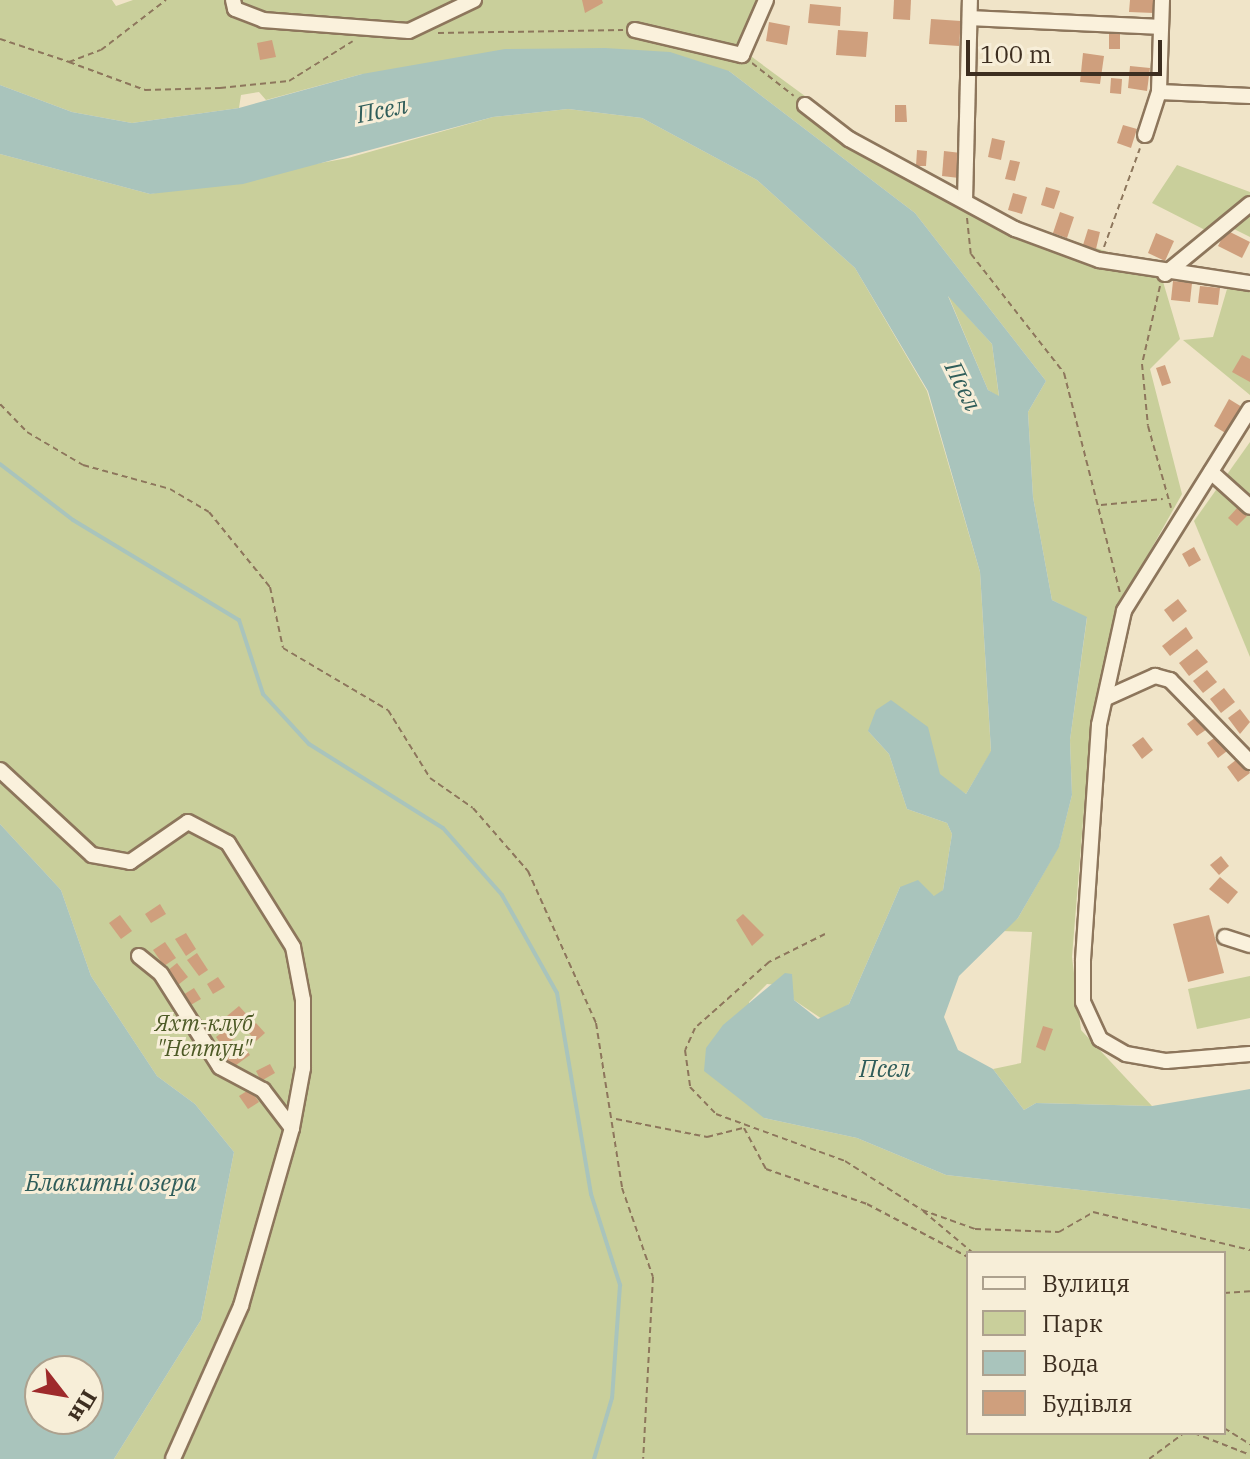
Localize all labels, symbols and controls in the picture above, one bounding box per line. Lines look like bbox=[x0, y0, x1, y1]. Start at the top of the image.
scale bar bbox=[970, 24, 1166, 74]
text: 100 m bbox=[980, 38, 1052, 70]
water label: Псел bbox=[354, 91, 410, 129]
water label: Псел bbox=[939, 357, 987, 415]
park label: Яхт-клуб "Нептун" bbox=[155, 1009, 253, 1060]
water label: Псел bbox=[859, 1055, 911, 1083]
water label: Блакитні озера bbox=[25, 1169, 197, 1197]
legend bbox=[966, 1251, 1226, 1435]
text: Вулиця bbox=[1042, 1267, 1130, 1299]
text: Парк bbox=[1042, 1307, 1103, 1339]
text: Вода bbox=[1042, 1347, 1099, 1379]
north arrow bbox=[24, 1355, 104, 1435]
text: Пн bbox=[62, 1385, 104, 1428]
text: Будівля bbox=[1042, 1387, 1133, 1419]

